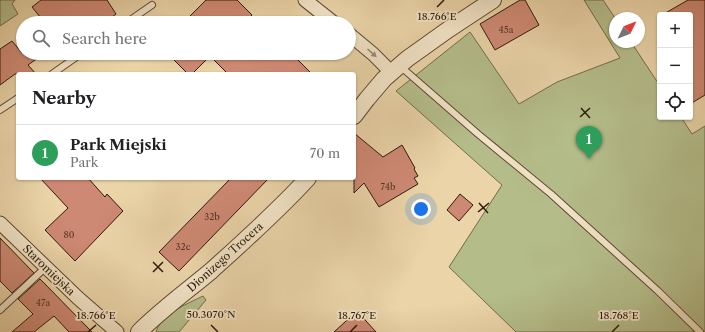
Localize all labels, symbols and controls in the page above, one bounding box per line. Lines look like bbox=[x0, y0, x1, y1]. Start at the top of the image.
text: 18.766°E bbox=[417, 10, 457, 23]
north arrow bbox=[609, 12, 645, 48]
map controls bbox=[657, 12, 693, 120]
button: + bbox=[657, 12, 693, 48]
search box bbox=[16, 16, 356, 60]
house number: 45a bbox=[499, 24, 514, 35]
icon: search bbox=[30, 27, 52, 49]
text: Search here bbox=[62, 29, 147, 48]
button: − bbox=[657, 48, 693, 84]
one-way arrow bbox=[367, 49, 377, 58]
button: locate bbox=[657, 84, 693, 120]
text: Nearby bbox=[32, 88, 96, 108]
pin: 1 bbox=[576, 126, 602, 159]
text: Park Miejski bbox=[70, 135, 167, 154]
text: 1 bbox=[42, 145, 48, 161]
text: 70 m bbox=[310, 145, 340, 161]
text: Park bbox=[70, 154, 98, 170]
house number: 74b bbox=[381, 181, 396, 192]
your location bbox=[411, 199, 431, 219]
house number: 32b bbox=[204, 211, 220, 222]
street label: Dionizego Trocera bbox=[184, 219, 266, 295]
house number: 80 bbox=[63, 229, 75, 240]
house number: 32c bbox=[176, 241, 191, 252]
street label: Staromiejska bbox=[20, 242, 78, 298]
house number: 47a bbox=[36, 297, 50, 308]
text: 50.3070°N bbox=[187, 308, 235, 321]
text: 18.766°E bbox=[76, 309, 116, 322]
text: 18.767°E bbox=[338, 309, 376, 322]
text: 18.768°E bbox=[599, 309, 639, 322]

